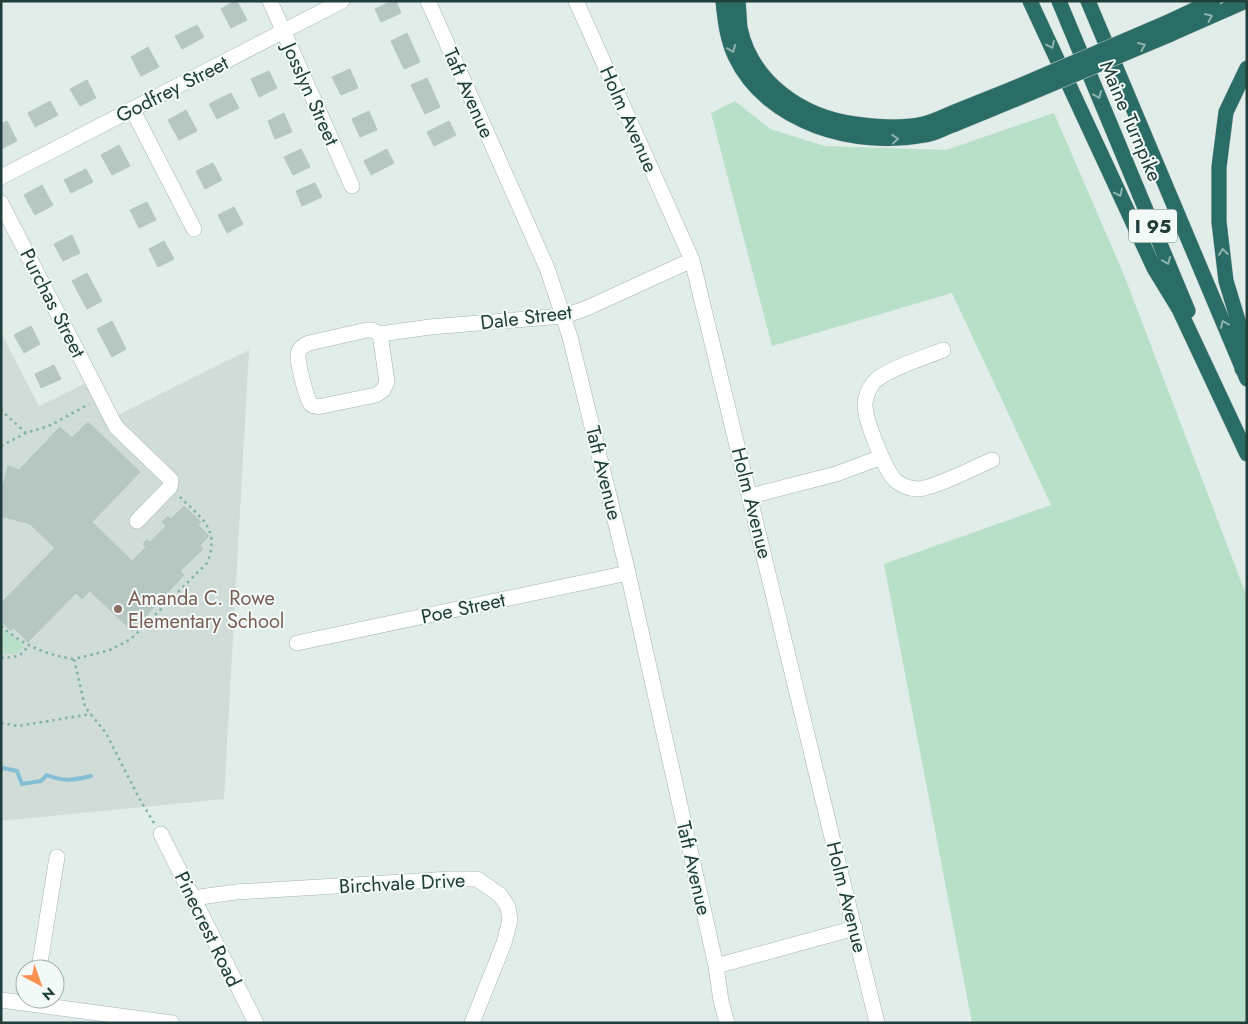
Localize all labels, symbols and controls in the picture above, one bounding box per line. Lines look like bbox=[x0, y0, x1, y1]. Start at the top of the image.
one-way arrow bbox=[1204, 13, 1213, 24]
street label: Josslyn Street bbox=[274, 36, 346, 150]
one-way arrow bbox=[1044, 40, 1054, 49]
one-way arrow bbox=[1137, 42, 1146, 53]
street label: Taft Avenue bbox=[436, 44, 501, 143]
one-way arrow bbox=[726, 44, 737, 53]
street label: Godfrey Street bbox=[111, 49, 234, 130]
street label: Maine Turnpike bbox=[1092, 56, 1169, 186]
street label: Holm Avenue bbox=[592, 61, 665, 177]
one-way arrow bbox=[1091, 90, 1102, 99]
one-way arrow bbox=[891, 133, 899, 144]
one-way arrow bbox=[1113, 188, 1123, 197]
road number: I 95 bbox=[1129, 210, 1177, 242]
street label: Purchas Street bbox=[13, 244, 93, 363]
one-way arrow bbox=[1218, 248, 1229, 256]
one-way arrow bbox=[1161, 256, 1172, 265]
street label: Dale Street bbox=[479, 297, 574, 337]
one-way arrow bbox=[1219, 320, 1230, 329]
street label: Taft Avenue bbox=[578, 423, 629, 523]
street label: Holm Avenue bbox=[724, 444, 779, 562]
place label: Amanda C. Rowe Elementary School bbox=[128, 584, 284, 636]
street label: Poe Street bbox=[418, 585, 508, 632]
marker: Amanda C. Rowe Elementary School bbox=[112, 603, 124, 615]
street label: Taft Avenue bbox=[669, 818, 718, 918]
street label: Holm Avenue bbox=[819, 838, 874, 956]
street label: Birchvale Drive bbox=[338, 866, 466, 901]
street label: Pinecrest Road bbox=[167, 867, 248, 992]
north arrow bbox=[15, 959, 65, 1009]
text: N bbox=[38, 983, 59, 1005]

